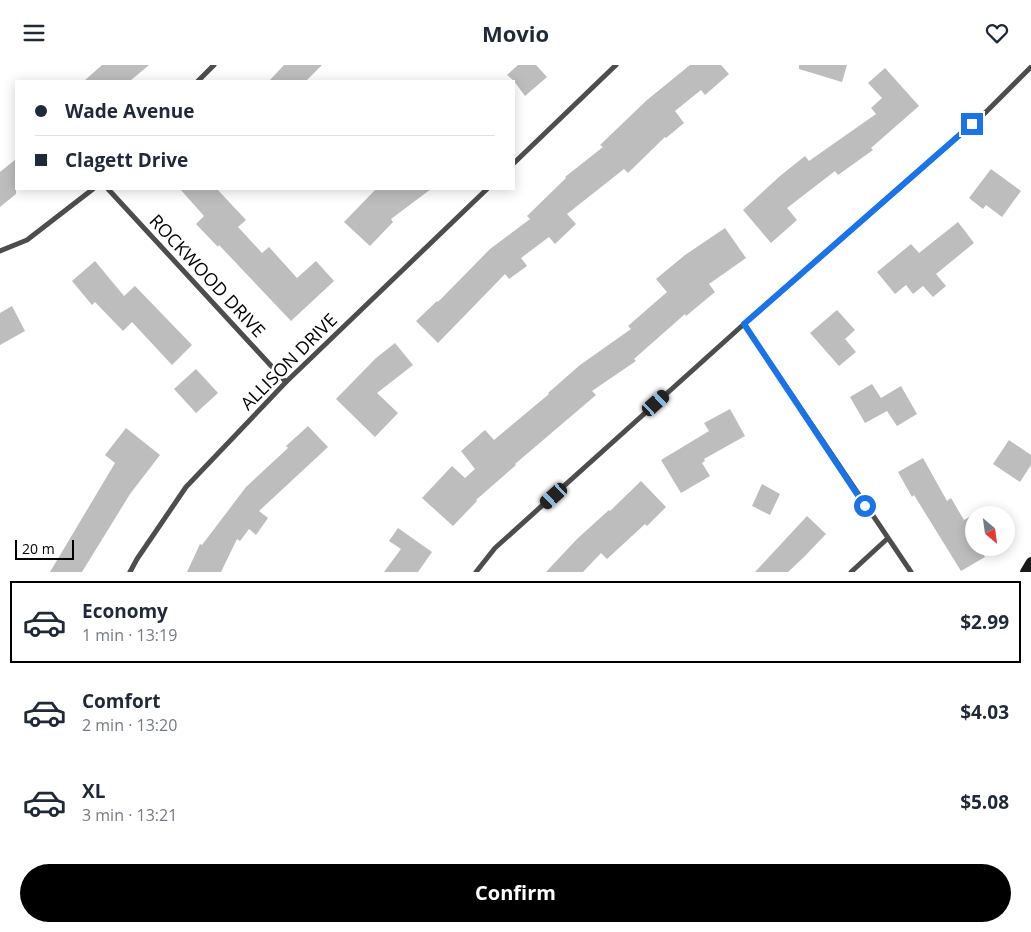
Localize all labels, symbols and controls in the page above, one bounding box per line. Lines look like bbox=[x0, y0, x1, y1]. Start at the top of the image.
text: Movio bbox=[482, 18, 549, 48]
icon: menu bbox=[20, 19, 48, 47]
icon: heart bbox=[983, 19, 1011, 47]
text: Wade Avenue bbox=[65, 98, 194, 124]
route end bbox=[961, 113, 983, 135]
text: Clagett Drive bbox=[65, 147, 188, 173]
street label: ROCKWOOD DRIVE bbox=[144, 209, 271, 342]
street label: ALLISON DRIVE bbox=[235, 308, 342, 415]
car bbox=[639, 387, 672, 419]
car bbox=[537, 480, 570, 512]
route start bbox=[854, 495, 876, 517]
north arrow bbox=[965, 506, 1015, 556]
map controls bbox=[965, 506, 1015, 556]
scale bar bbox=[15, 537, 74, 560]
text: 20 m bbox=[22, 539, 55, 558]
text: Economy bbox=[82, 598, 168, 624]
icon: car bbox=[22, 600, 67, 645]
text: $2.99 bbox=[960, 609, 1009, 635]
text: 1 min · 13:19 bbox=[82, 624, 177, 646]
text: Comfort bbox=[82, 688, 161, 714]
icon: car bbox=[22, 690, 67, 735]
text: $4.03 bbox=[960, 699, 1009, 725]
text: 2 min · 13:20 bbox=[82, 714, 177, 736]
text: XL bbox=[82, 778, 105, 804]
icon: car bbox=[22, 780, 67, 825]
text: $5.08 bbox=[960, 789, 1009, 815]
text: 3 min · 13:21 bbox=[82, 804, 177, 826]
button: Confirm bbox=[20, 864, 1011, 922]

